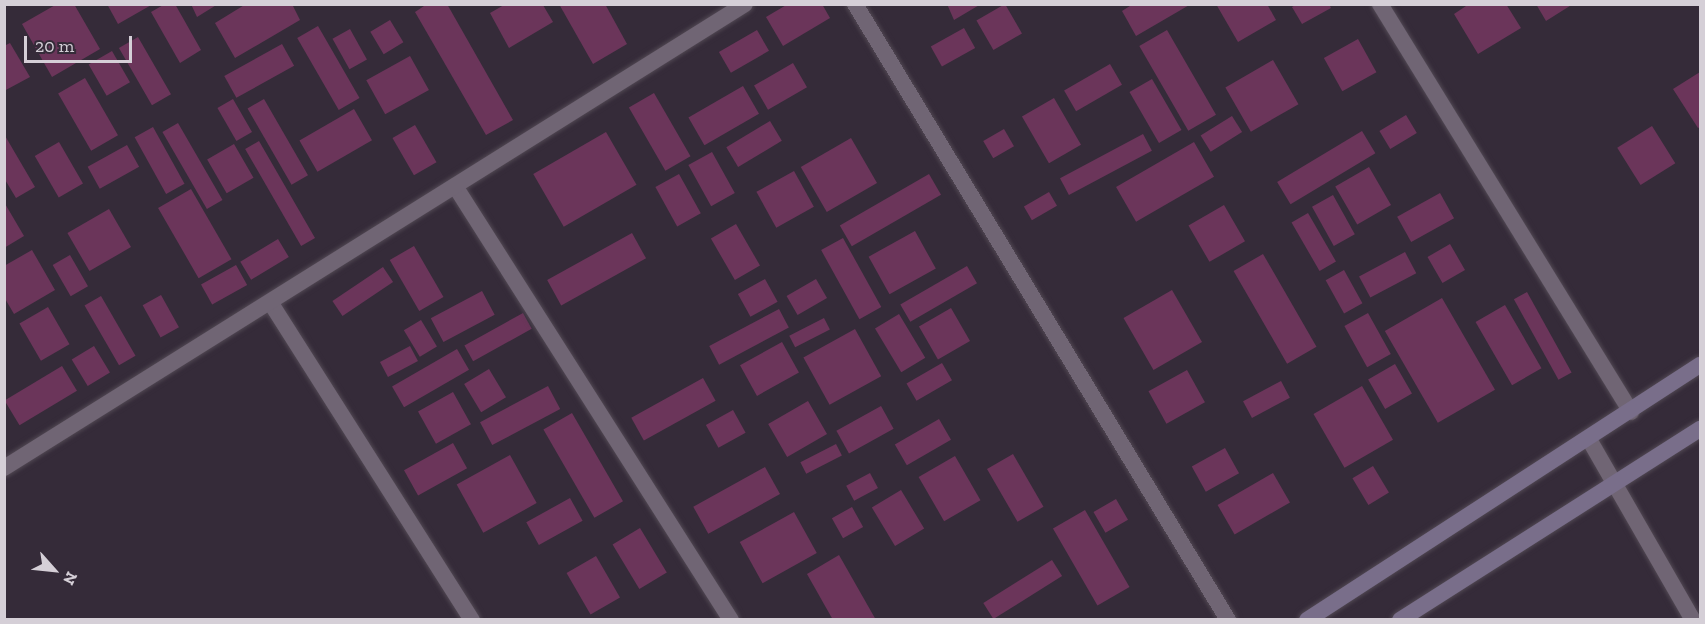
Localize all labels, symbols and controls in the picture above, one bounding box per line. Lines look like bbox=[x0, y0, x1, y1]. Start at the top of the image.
scale bar bbox=[27, 24, 135, 62]
text: 20 m bbox=[35, 35, 74, 57]
north arrow bbox=[24, 540, 84, 600]
text: N bbox=[59, 569, 82, 588]

